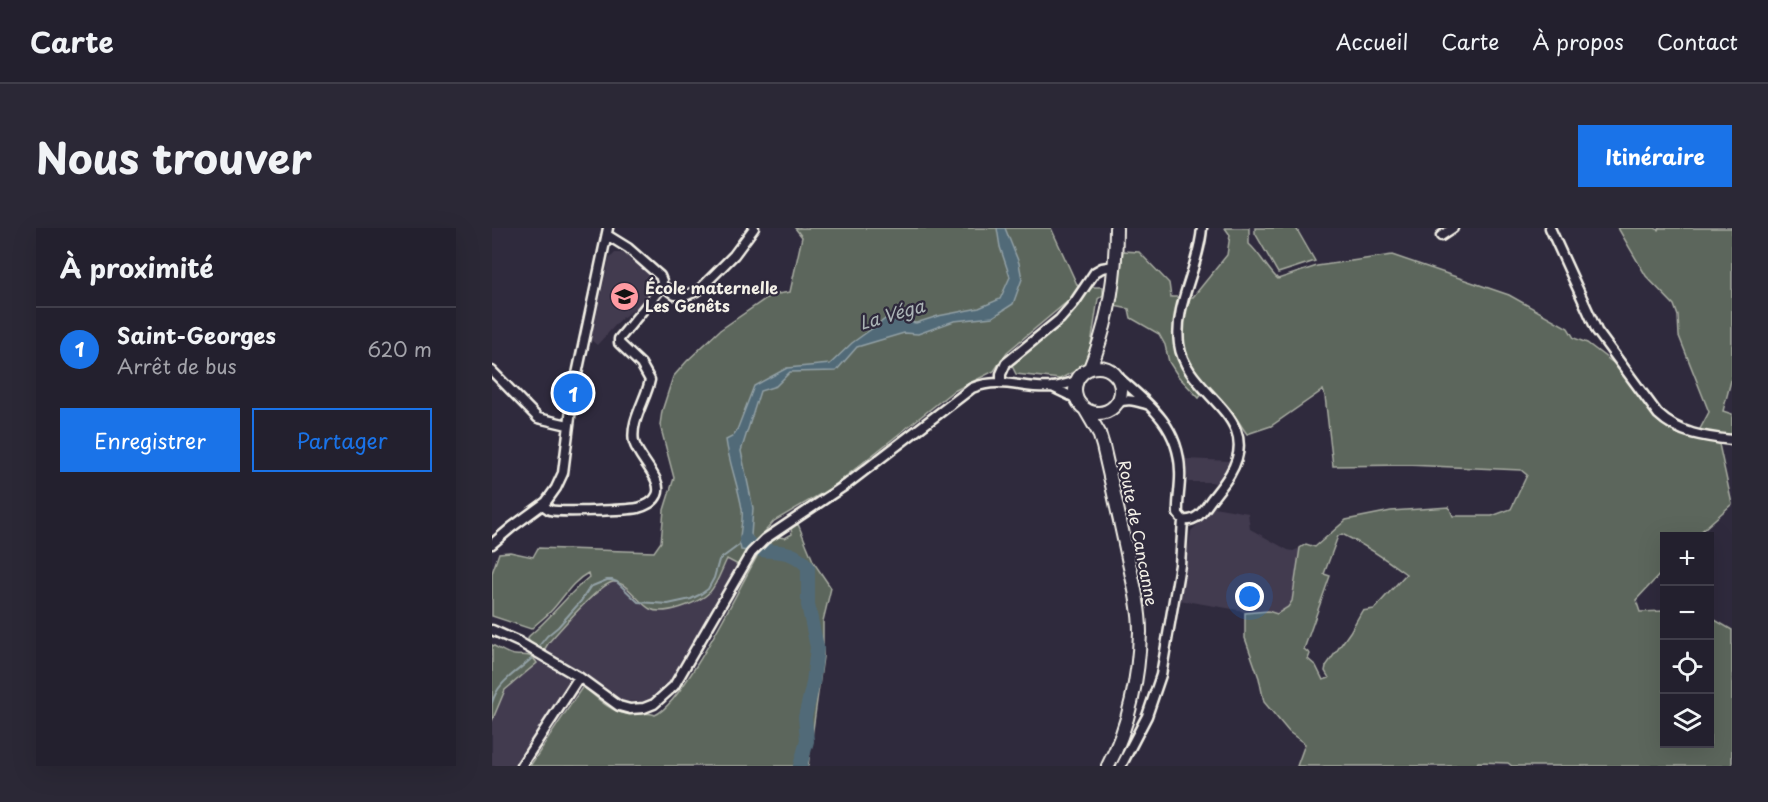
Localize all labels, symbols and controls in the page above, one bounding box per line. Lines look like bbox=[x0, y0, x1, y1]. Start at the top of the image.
text: Carte bbox=[30, 20, 114, 63]
text: Accueil bbox=[1336, 25, 1408, 57]
text: Carte bbox=[1441, 25, 1499, 57]
text: À propos bbox=[1532, 25, 1624, 57]
text: Contact bbox=[1657, 25, 1738, 57]
text: Nous trouver bbox=[36, 125, 312, 188]
button: Itinéraire bbox=[1578, 125, 1732, 187]
text: À proximité bbox=[60, 248, 214, 287]
place label: École maternelle Les Genêts bbox=[645, 275, 778, 317]
school or university icon: École maternelle Les Genêts bbox=[608, 281, 640, 313]
water label: La Véga bbox=[856, 291, 928, 336]
text: Saint-Georges bbox=[117, 318, 276, 351]
text: 1 bbox=[75, 334, 84, 364]
text: 620 m bbox=[368, 334, 432, 364]
text: Arrêt de bus bbox=[117, 351, 237, 381]
pin: 1 bbox=[554, 370, 592, 416]
button: Enregistrer bbox=[60, 408, 240, 472]
button: Partager bbox=[252, 408, 432, 472]
street label: Route de Cancanne bbox=[1113, 458, 1165, 608]
map controls bbox=[1660, 532, 1714, 748]
button: + bbox=[1660, 532, 1714, 586]
your location bbox=[1235, 582, 1264, 611]
button: − bbox=[1660, 586, 1714, 640]
button: locate bbox=[1660, 640, 1714, 694]
button: layers bbox=[1660, 694, 1714, 748]

